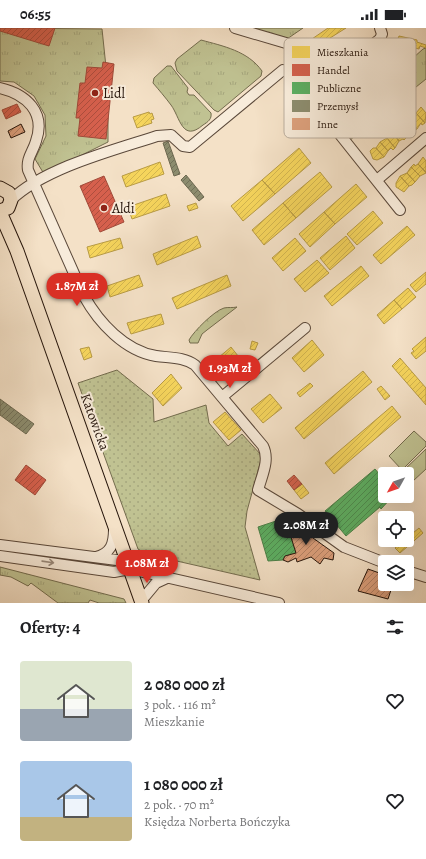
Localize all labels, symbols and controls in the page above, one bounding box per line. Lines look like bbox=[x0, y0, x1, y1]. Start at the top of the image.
text: 06:55 bbox=[20, 4, 51, 24]
legend bbox=[284, 38, 416, 138]
text: Mieszkania bbox=[317, 45, 369, 60]
text: Handel bbox=[317, 63, 350, 78]
text: Publiczne bbox=[317, 81, 361, 96]
place label: Lidl bbox=[103, 84, 126, 103]
marker: Lidl bbox=[90, 88, 100, 98]
text: Przemysł bbox=[317, 99, 358, 114]
text: Inne bbox=[317, 117, 338, 132]
place label: Aldi bbox=[111, 199, 135, 218]
marker: Aldi bbox=[99, 203, 109, 213]
pin: 1.87M zł bbox=[36, 273, 118, 307]
text: 1.87M zł bbox=[55, 277, 99, 294]
pin: 1.93M zł bbox=[189, 355, 271, 389]
text: 1.93M zł bbox=[209, 359, 251, 376]
street label: Katowicka bbox=[76, 391, 114, 454]
north arrow bbox=[378, 467, 414, 503]
map controls bbox=[378, 467, 414, 591]
button: locate bbox=[378, 511, 414, 547]
pin: 2.08M zł bbox=[265, 512, 347, 546]
text: 2.08M zł bbox=[283, 516, 329, 533]
pin: 1.08M zł bbox=[106, 550, 188, 584]
text: 1.08M zł bbox=[125, 554, 169, 571]
button: layers bbox=[378, 555, 414, 591]
one-way arrow bbox=[41, 559, 54, 566]
text: Oferty: 4 bbox=[20, 616, 80, 639]
icon: filters bbox=[384, 616, 406, 638]
text: 2 080 000 zł bbox=[144, 673, 225, 696]
icon: home bbox=[52, 677, 100, 725]
icon: heart bbox=[384, 690, 406, 712]
text: 3 pok. · 116 m² bbox=[144, 696, 216, 713]
text: Mieszkanie bbox=[144, 713, 204, 730]
text: 1 080 000 zł bbox=[144, 773, 223, 796]
icon: home bbox=[52, 777, 100, 825]
icon: heart bbox=[384, 790, 406, 812]
text: 2 pok. · 70 m² bbox=[144, 796, 214, 813]
text: Księdza Norberta Bończyka bbox=[144, 813, 290, 830]

